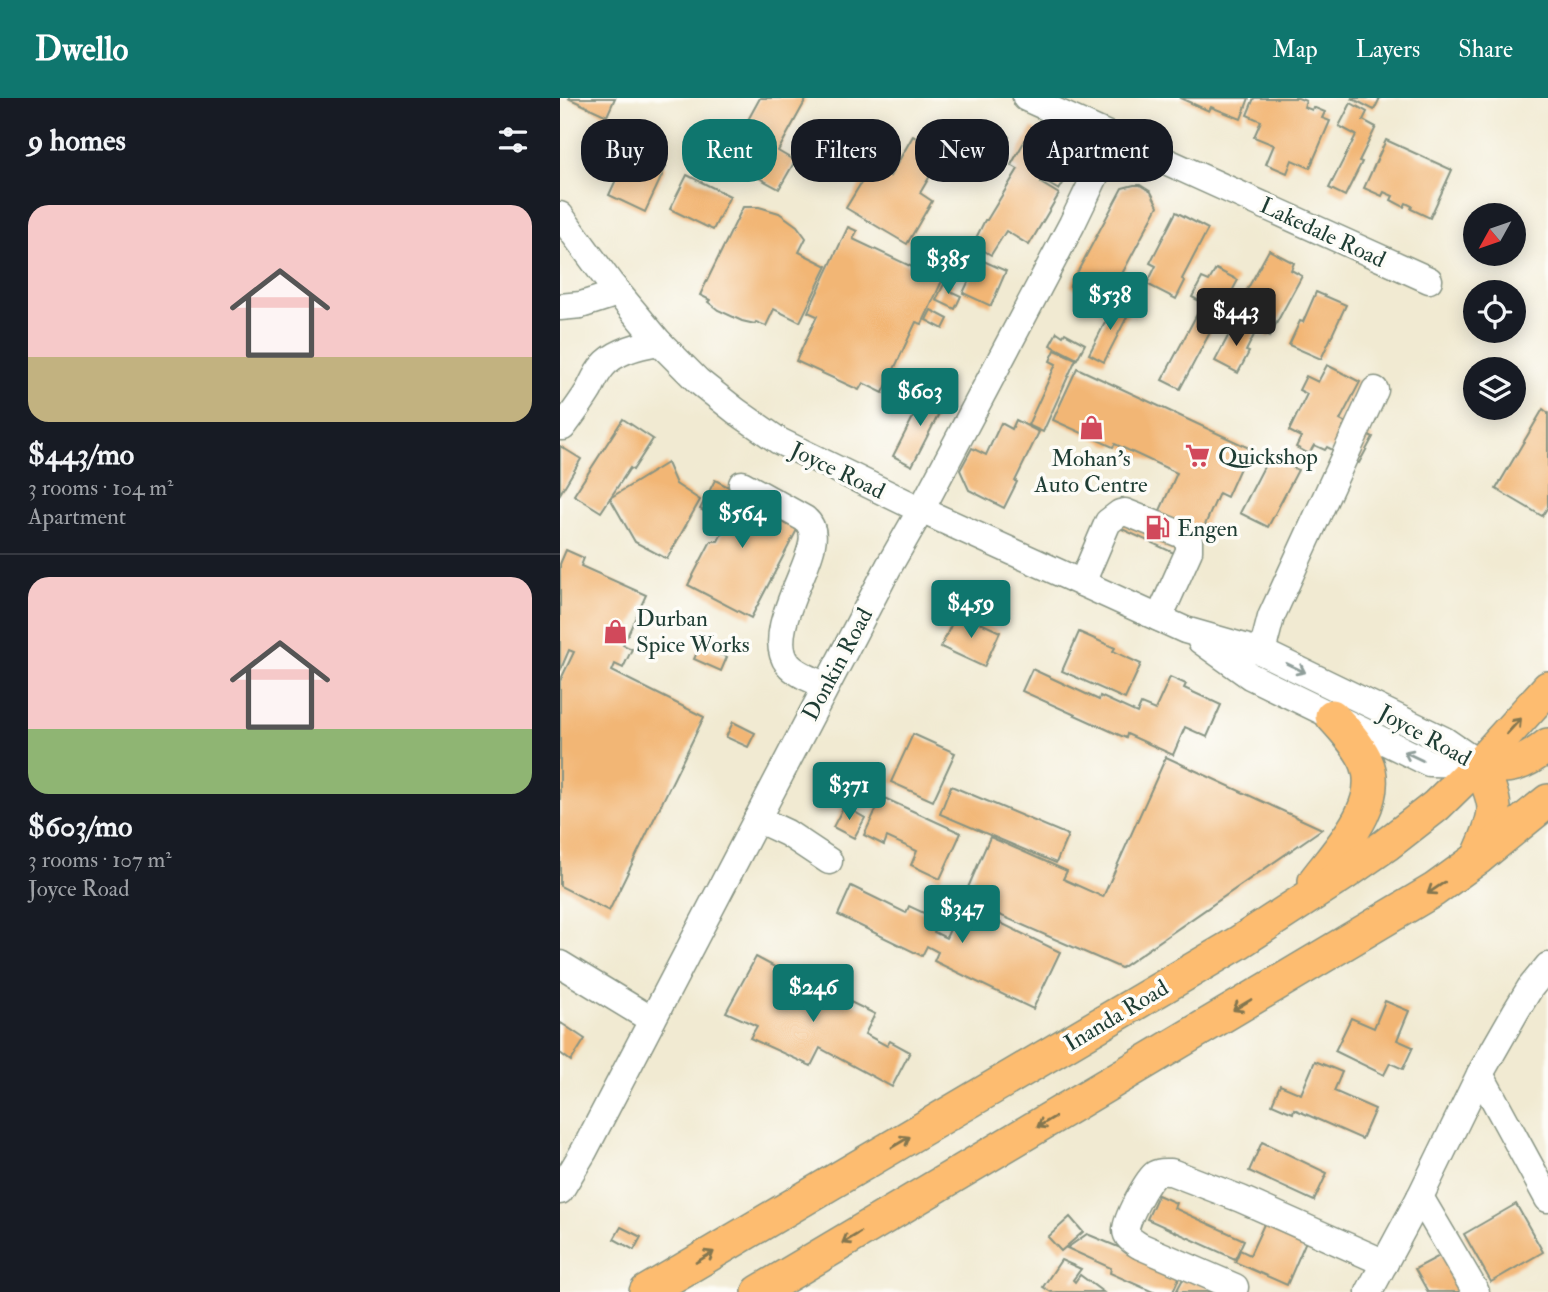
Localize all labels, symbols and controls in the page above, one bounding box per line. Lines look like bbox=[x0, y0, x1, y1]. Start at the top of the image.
text: Dwello bbox=[35, 29, 128, 70]
text: Map bbox=[1273, 34, 1318, 65]
text: Layers bbox=[1356, 34, 1420, 65]
text: Share bbox=[1458, 34, 1513, 65]
chip: Buy bbox=[581, 119, 668, 182]
chip: Rent bbox=[682, 119, 777, 182]
chip: Filters bbox=[791, 119, 901, 182]
chip: New bbox=[915, 119, 1009, 182]
chip: Apartment bbox=[1023, 119, 1173, 182]
icon: filters bbox=[494, 121, 532, 159]
text: 9 homes bbox=[28, 122, 126, 159]
street label: Lakedale Road bbox=[1255, 191, 1390, 274]
north arrow bbox=[1463, 203, 1526, 266]
map controls bbox=[1463, 203, 1526, 420]
pin: $385 bbox=[907, 236, 989, 296]
text: $385 bbox=[927, 244, 969, 273]
icon: home bbox=[217, 250, 343, 376]
pin: $538 bbox=[1069, 272, 1151, 332]
text: $538 bbox=[1089, 280, 1131, 309]
button: locate bbox=[1463, 280, 1526, 343]
pin: $443 bbox=[1195, 288, 1277, 348]
text: $443 bbox=[1213, 296, 1259, 325]
button: layers bbox=[1463, 357, 1526, 420]
pin: $603 bbox=[879, 368, 961, 428]
text: $603 bbox=[897, 376, 943, 405]
shop icon: Mohan's Auto Centre bbox=[1077, 414, 1105, 442]
street label: Joyce Road bbox=[785, 435, 890, 506]
text: $443/mo bbox=[28, 436, 134, 473]
supermarket icon: Quickshop bbox=[1184, 442, 1212, 470]
place label: Quickshop bbox=[1218, 442, 1318, 472]
place label: Mohan's Auto Centre bbox=[1033, 444, 1148, 499]
text: 3 rooms · 104 m² bbox=[28, 473, 174, 502]
pin: $564 bbox=[701, 490, 783, 550]
text: $564 bbox=[718, 498, 766, 527]
text: Apartment bbox=[28, 502, 126, 531]
fuel station icon: Engen bbox=[1143, 514, 1171, 542]
place label: Engen bbox=[1177, 514, 1238, 543]
pin: $459 bbox=[930, 580, 1012, 640]
text: $459 bbox=[947, 588, 995, 617]
street label: Donkin Road bbox=[796, 603, 879, 726]
place label: Durban Spice Works bbox=[636, 604, 750, 660]
shop icon: Durban Spice Works bbox=[602, 617, 630, 645]
icon: home bbox=[217, 622, 343, 748]
one-way arrow bbox=[1285, 662, 1306, 675]
street label: Joyce Road bbox=[1372, 698, 1476, 773]
one-way arrow bbox=[1506, 718, 1522, 736]
one-way arrow bbox=[1403, 748, 1424, 762]
pin: $371 bbox=[808, 762, 890, 822]
text: $371 bbox=[829, 770, 869, 799]
text: $603/mo bbox=[28, 808, 132, 845]
text: 3 rooms · 107 m² bbox=[28, 845, 172, 874]
text: Joyce Road bbox=[28, 874, 130, 903]
one-way arrow bbox=[1427, 881, 1447, 895]
pin: $347 bbox=[921, 886, 1003, 945]
text: $347 bbox=[940, 893, 984, 922]
pin: $246 bbox=[772, 964, 854, 1024]
text: $246 bbox=[789, 972, 837, 1001]
street label: Inanda Road bbox=[1059, 973, 1173, 1058]
one-way arrow bbox=[1232, 999, 1252, 1013]
one-way arrow bbox=[1037, 1115, 1057, 1129]
one-way arrow bbox=[891, 1134, 911, 1148]
one-way arrow bbox=[841, 1231, 861, 1245]
one-way arrow bbox=[695, 1250, 715, 1264]

